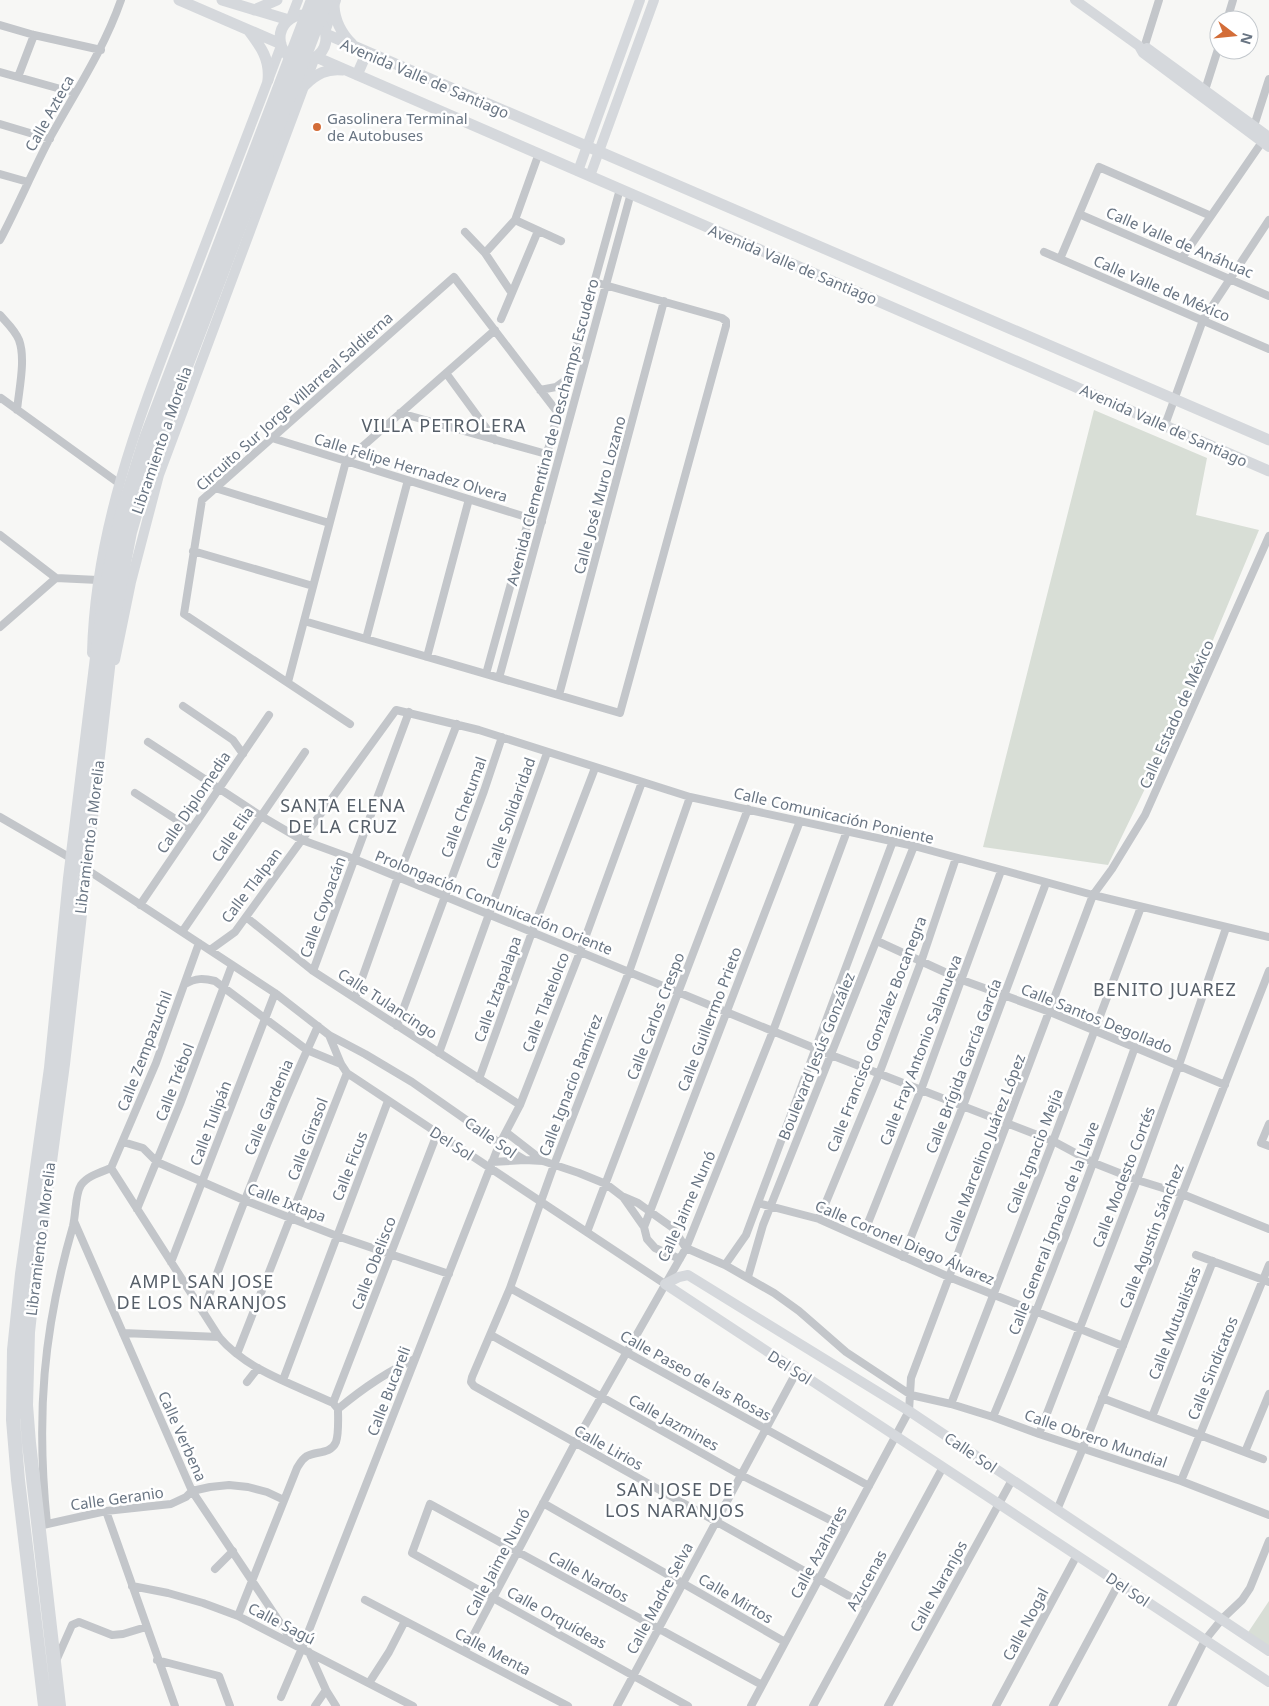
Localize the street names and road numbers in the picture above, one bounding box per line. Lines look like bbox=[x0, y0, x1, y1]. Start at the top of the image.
street label: Avenida Valle de Santiago bbox=[338, 33, 512, 123]
street label: Calle Azteca bbox=[20, 71, 78, 155]
street label: Calle Valle de Anáhuac bbox=[1103, 202, 1257, 282]
street label: Avenida Valle de Santiago bbox=[706, 219, 880, 309]
street label: Calle Valle de México bbox=[1091, 250, 1233, 326]
street label: Avenida Clementina de Deschamps Escudero bbox=[501, 276, 603, 588]
street label: Circuito Sur Jorge Villarreal Saldierna bbox=[191, 307, 397, 495]
street label: Libramiento a Morelia bbox=[126, 364, 196, 516]
street label: Avenida Valle de Santiago bbox=[1077, 379, 1251, 471]
street label: Calle José Muro Lozano bbox=[568, 414, 630, 576]
street label: Calle Felipe Hernadez Olvera bbox=[312, 428, 510, 506]
street label: Calle Estado de México bbox=[1134, 636, 1218, 792]
street label: Calle Diplomedia bbox=[151, 747, 235, 857]
street label: Calle Chetumal bbox=[435, 754, 491, 860]
street label: Calle Solidaridad bbox=[480, 754, 540, 872]
street label: Libramiento a Morelia bbox=[70, 759, 108, 915]
street label: Calle Comunicación Poniente bbox=[732, 782, 936, 848]
street label: Calle Elia bbox=[206, 803, 258, 865]
street label: Calle Tlalpan bbox=[216, 843, 286, 927]
street label: Prolongación Comunicación Oriente bbox=[372, 845, 616, 959]
street label: Calle Coyoacán bbox=[294, 854, 350, 960]
street label: Calle Francisco González Bocanegra bbox=[822, 913, 930, 1155]
street label: Calle Iztapalapa bbox=[469, 933, 525, 1045]
street label: Calle Guillermo Prieto bbox=[672, 944, 746, 1094]
street label: Calle Tlatelolco bbox=[517, 949, 573, 1055]
street label: Calle Carlos Crespo bbox=[621, 949, 689, 1083]
street label: Calle Fray Antonio Salanueva bbox=[874, 952, 966, 1148]
street label: Calle Tulancingo bbox=[334, 963, 442, 1043]
street label: Boulevard Jesús González bbox=[773, 969, 859, 1143]
street label: Calle Brígida García García bbox=[920, 976, 1006, 1156]
street label: Calle Santos Degollado bbox=[1018, 978, 1176, 1058]
street label: Calle Zempazuchil bbox=[112, 988, 176, 1114]
street label: Calle Ignacio Ramírez bbox=[534, 1011, 606, 1159]
street label: Calle Trébol bbox=[150, 1040, 198, 1124]
street label: Calle Marcelino Juárez López bbox=[939, 1051, 1029, 1245]
street label: Calle Gardenia bbox=[239, 1056, 297, 1158]
street label: Calle Tulipán bbox=[185, 1078, 235, 1168]
street label: Calle Ignacio Mejía bbox=[1001, 1086, 1067, 1216]
street label: Calle Girasol bbox=[282, 1095, 332, 1183]
street label: Calle Modesto Cortés bbox=[1087, 1104, 1159, 1250]
street label: Calle Sol bbox=[461, 1112, 521, 1162]
street label: Calle General Ignacio de la Llave bbox=[1003, 1118, 1103, 1338]
street label: Del Sol bbox=[426, 1121, 478, 1165]
street label: Calle Ficus bbox=[327, 1128, 371, 1204]
street label: Calle Jaime Nunó bbox=[653, 1147, 719, 1265]
street label: Libramiento a Morelia bbox=[21, 1161, 59, 1317]
street label: Calle Agustín Sánchez bbox=[1114, 1161, 1188, 1311]
street label: Calle Ixtapa bbox=[245, 1178, 329, 1226]
street label: Calle Coronel Diego Álvarez bbox=[812, 1195, 998, 1289]
street label: Calle Obelisco bbox=[346, 1213, 400, 1313]
street label: Calle Mutualistas bbox=[1143, 1263, 1205, 1383]
street label: Calle Sindicatos bbox=[1182, 1313, 1242, 1423]
street label: Calle Paseo de las Rosas bbox=[617, 1325, 775, 1425]
street label: Calle Bucareli bbox=[362, 1343, 414, 1439]
street label: Del Sol bbox=[764, 1345, 816, 1389]
street label: Calle Verbena bbox=[154, 1388, 212, 1484]
street label: Calle Jazmines bbox=[625, 1389, 723, 1455]
street label: Calle Obrero Mundial bbox=[1022, 1404, 1170, 1472]
street label: Calle Lirios bbox=[571, 1420, 647, 1474]
street label: Calle Sol bbox=[941, 1427, 1001, 1477]
street label: Calle Geranio bbox=[69, 1482, 165, 1514]
street label: Calle Azahares bbox=[785, 1502, 851, 1602]
street label: Calle Jaime Nunó bbox=[460, 1504, 534, 1620]
street label: Calle Naranjos bbox=[905, 1537, 971, 1635]
street label: Calle Madre Selva bbox=[621, 1539, 697, 1657]
street label: Calle Nardos bbox=[545, 1546, 633, 1606]
street label: Azucenas bbox=[841, 1546, 891, 1614]
street label: Del Sol bbox=[1102, 1567, 1154, 1611]
street label: Calle Mirtos bbox=[695, 1569, 777, 1627]
street label: Calle Orquídeas bbox=[503, 1581, 611, 1653]
street label: Calle Nogal bbox=[997, 1584, 1053, 1664]
street label: Calle Sagú bbox=[245, 1597, 319, 1649]
street label: Calle Menta bbox=[452, 1623, 534, 1679]

